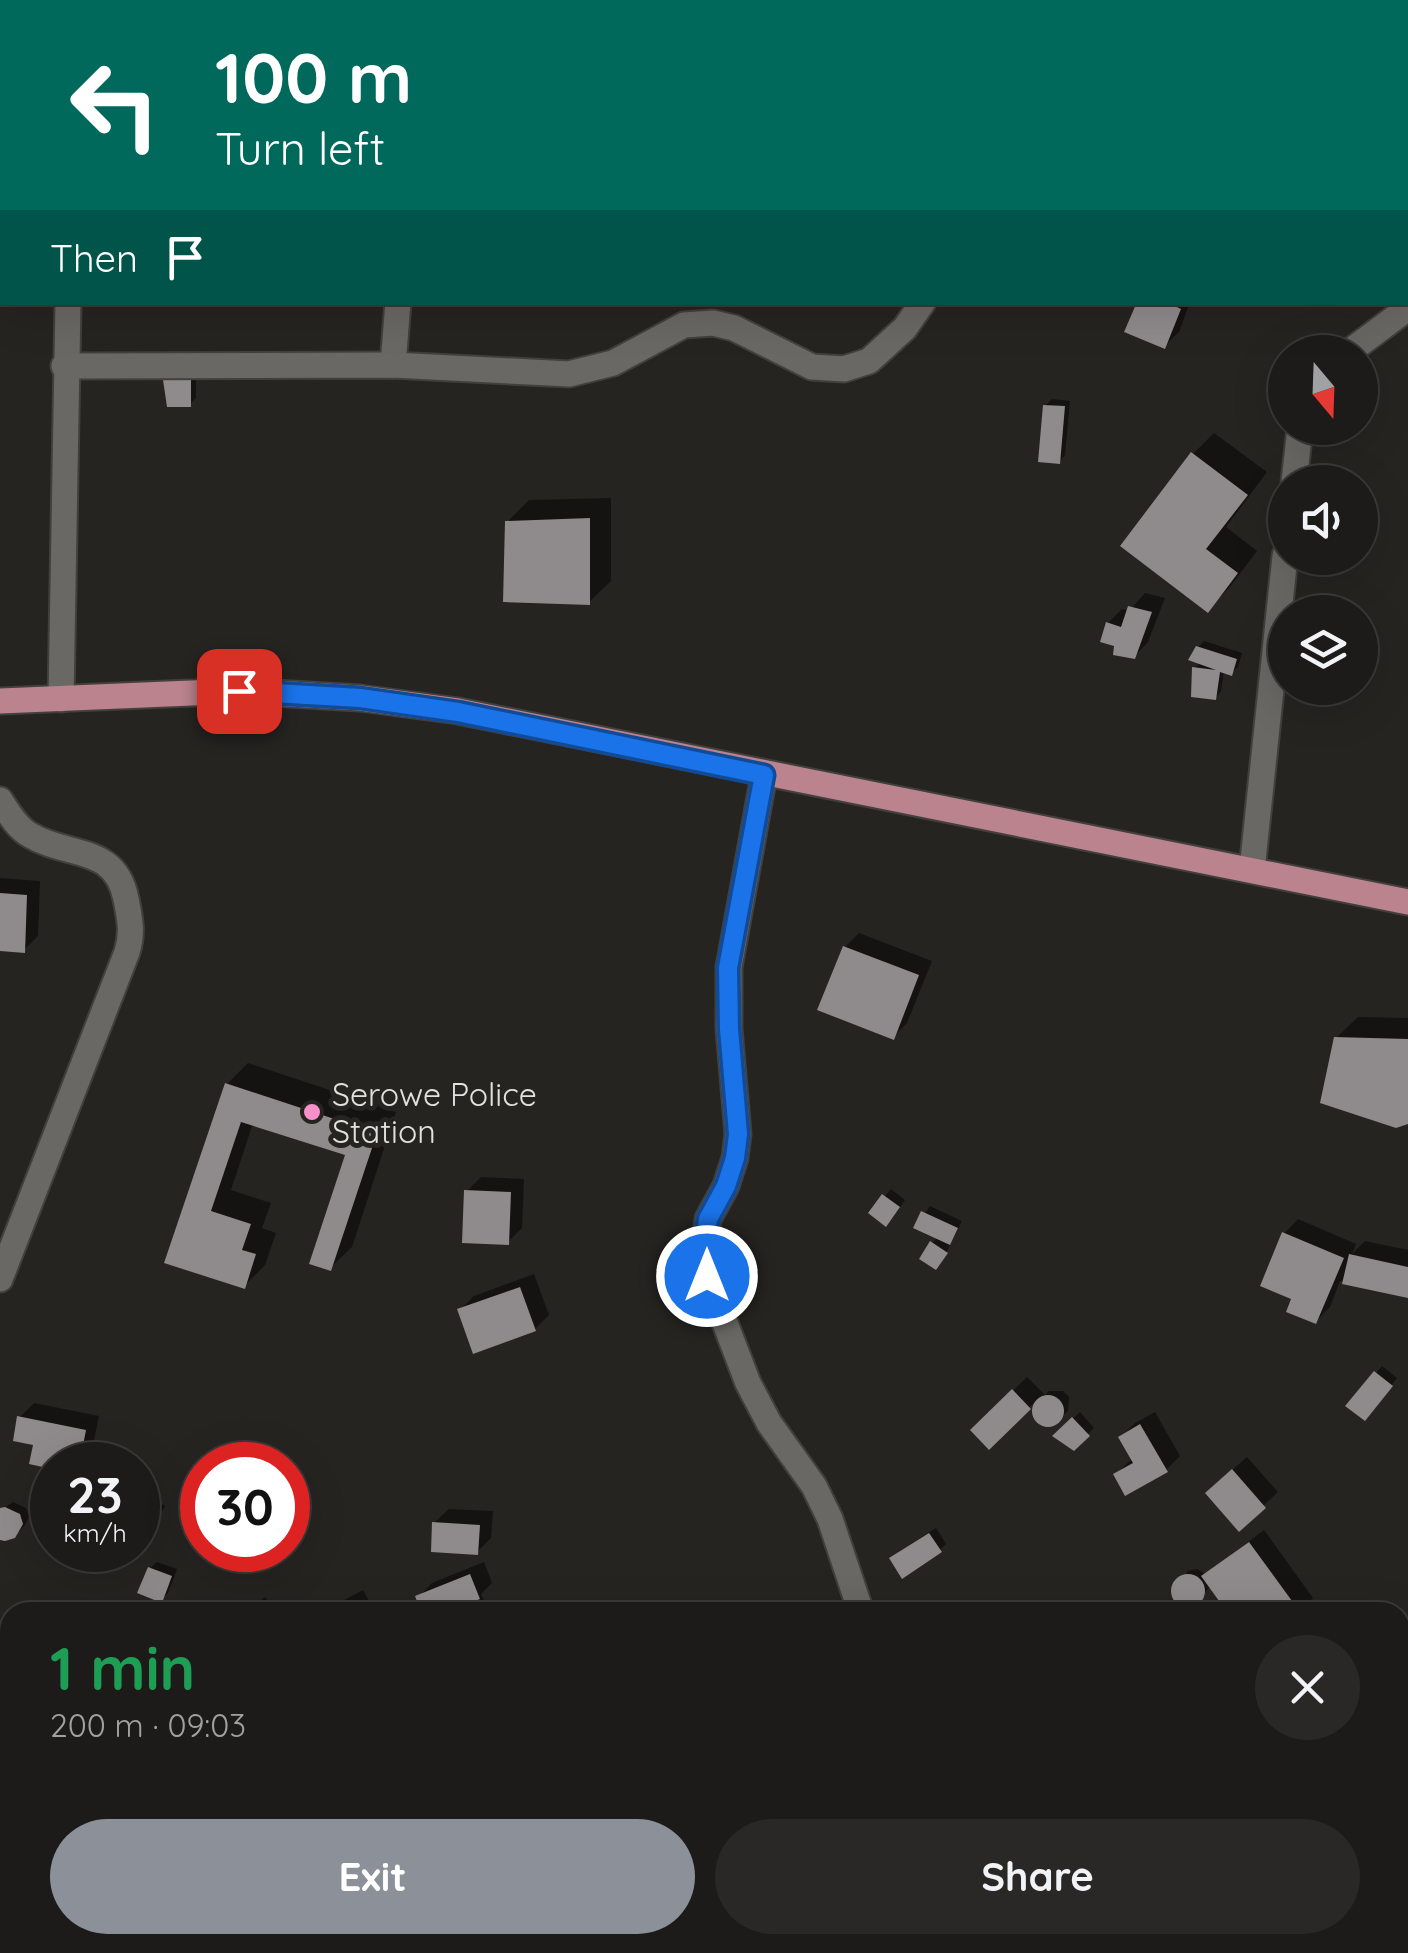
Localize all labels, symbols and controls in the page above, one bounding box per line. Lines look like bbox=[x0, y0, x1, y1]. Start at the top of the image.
text: 100 m bbox=[215, 33, 412, 121]
icon: left bbox=[50, 40, 180, 170]
text: Turn left bbox=[215, 120, 385, 176]
icon: arrive bbox=[158, 230, 213, 285]
text: Then bbox=[50, 234, 138, 282]
north arrow bbox=[1268, 335, 1378, 445]
map controls bbox=[1268, 335, 1378, 705]
button: sound bbox=[1268, 465, 1378, 575]
button: layers bbox=[1268, 595, 1378, 705]
pin bbox=[197, 649, 282, 734]
icon: arrive bbox=[212, 664, 267, 719]
place label: Serowe Police Station bbox=[332, 1074, 537, 1151]
marker: Serowe Police Station bbox=[301, 1101, 323, 1123]
position arrow bbox=[655, 1224, 759, 1328]
speed limit sign: 30 bbox=[180, 1442, 310, 1572]
text: 23 bbox=[67, 1463, 123, 1526]
text: km/h bbox=[63, 1517, 127, 1548]
text: 1 min bbox=[50, 1630, 195, 1705]
button: close bbox=[1255, 1635, 1360, 1740]
text: 200 m · 09:03 bbox=[50, 1705, 246, 1745]
button: Exit bbox=[50, 1819, 695, 1934]
button: Share bbox=[715, 1819, 1360, 1934]

